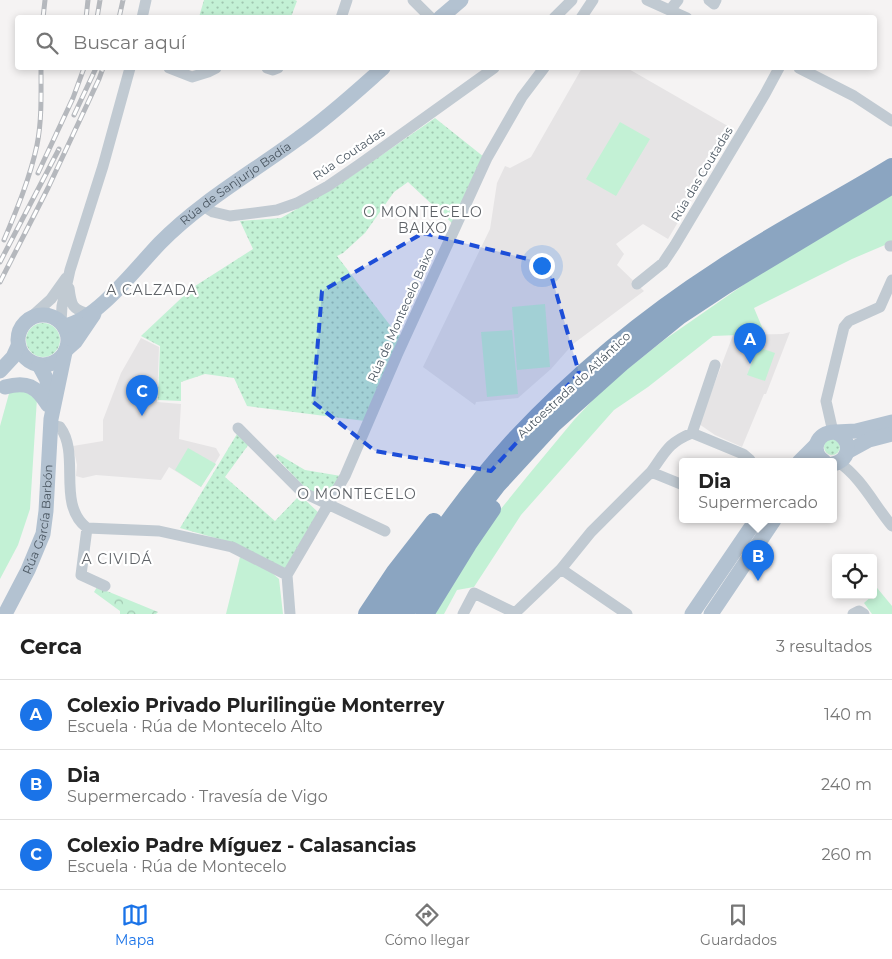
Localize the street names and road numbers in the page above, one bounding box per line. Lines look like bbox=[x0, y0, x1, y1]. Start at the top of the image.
street label: Rúa Coutadas bbox=[310, 124, 388, 183]
street label: Rúa das Coutadas bbox=[667, 124, 736, 224]
street label: Rúa de Sanjurjo Badía bbox=[177, 138, 294, 228]
street label: Rúa de Montecelo Baixo bbox=[364, 245, 437, 384]
street label: Autoestrada do Atlántico bbox=[514, 328, 633, 441]
street label: Rúa García Barbón bbox=[19, 464, 56, 576]

